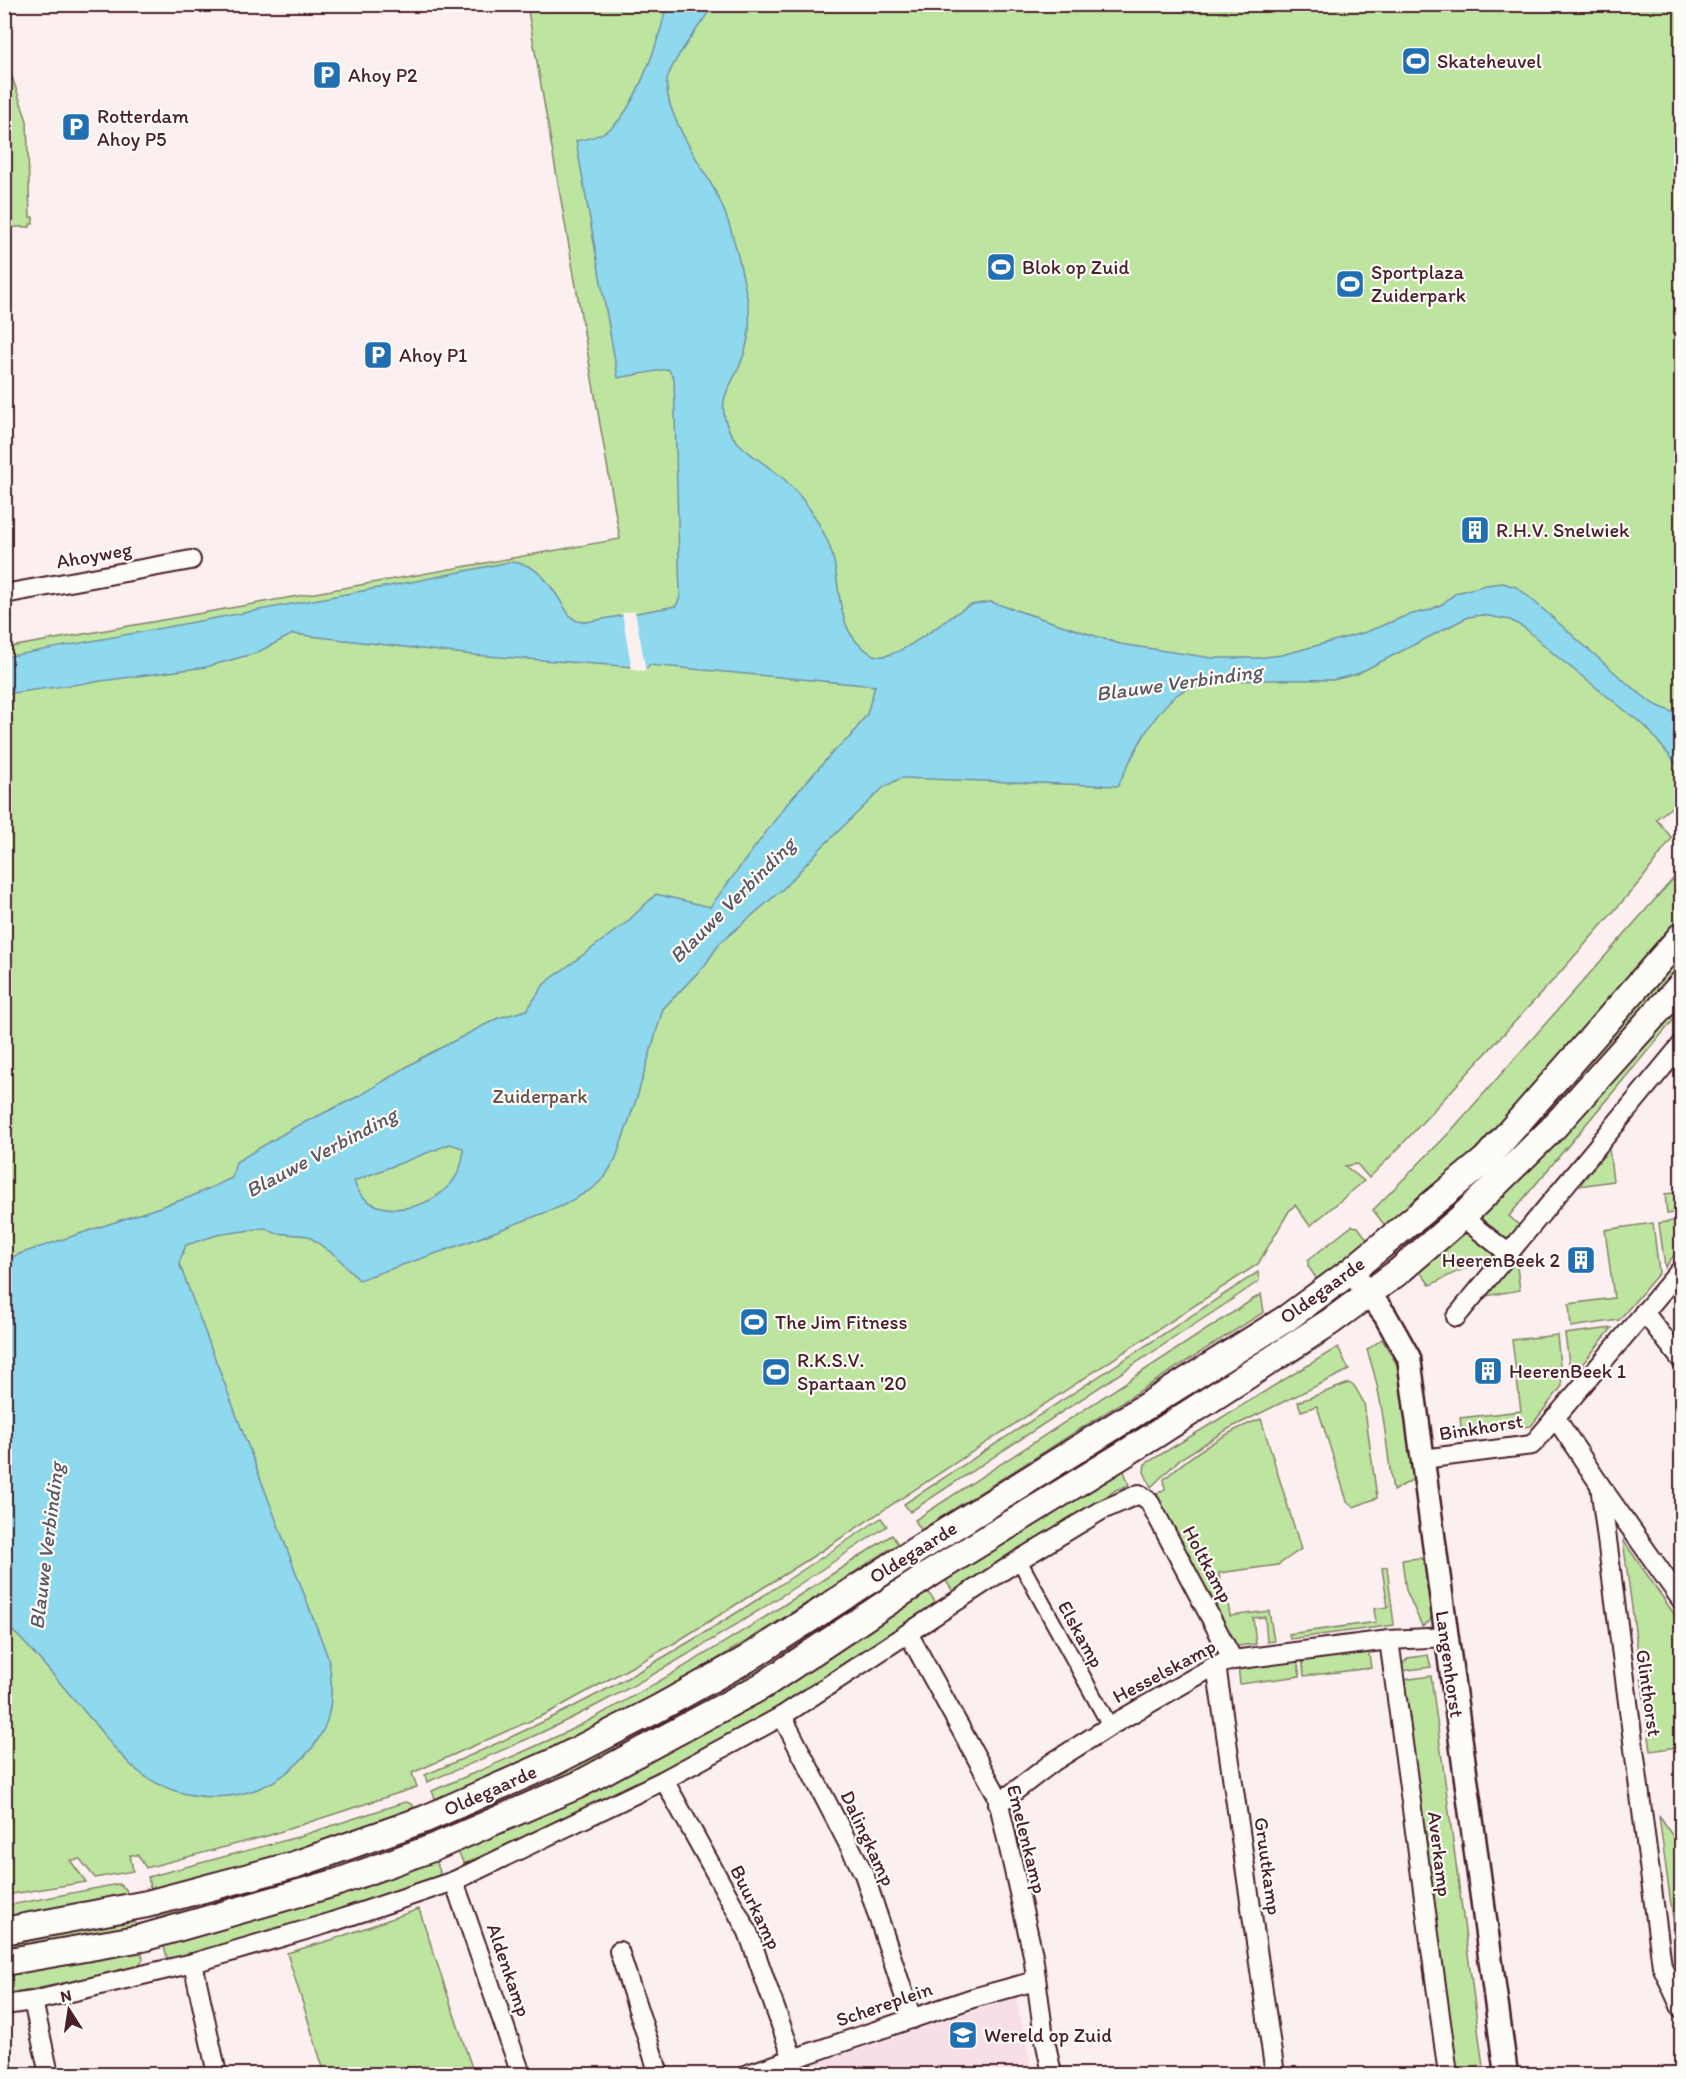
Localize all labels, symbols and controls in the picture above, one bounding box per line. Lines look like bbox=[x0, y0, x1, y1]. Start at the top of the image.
sports icon: Skateheuvel bbox=[1400, 45, 1432, 77]
place label: Skateheuvel bbox=[1437, 49, 1542, 73]
parking icon: Ahoy P2 bbox=[311, 59, 343, 91]
place label: Ahoy P2 bbox=[348, 63, 418, 87]
place label: Rotterdam Ahoy P5 bbox=[97, 104, 189, 151]
parking icon: Rotterdam Ahoy P5 bbox=[60, 111, 92, 143]
sports icon: Blok op Zuid bbox=[985, 251, 1017, 283]
place label: Blok op Zuid bbox=[1022, 255, 1129, 279]
place label: Sportplaza Zuiderpark bbox=[1371, 260, 1466, 307]
sports icon: Sportplaza Zuiderpark bbox=[1334, 268, 1366, 300]
parking icon: Ahoy P1 bbox=[362, 339, 394, 371]
place label: Ahoy P1 bbox=[399, 343, 467, 367]
building icon: R.H.V. Snelwiek bbox=[1459, 514, 1491, 546]
place label: R.H.V. Snelwiek bbox=[1496, 518, 1630, 542]
street label: Ahoyweg bbox=[54, 536, 135, 573]
water label: Blauwe Verbinding bbox=[1094, 658, 1266, 706]
water label: Blauwe Verbinding bbox=[664, 830, 802, 968]
park label: Zuiderpark bbox=[493, 1084, 587, 1108]
water label: Blauwe Verbinding bbox=[241, 1101, 403, 1202]
building icon: HeerenBeek 2 bbox=[1565, 1244, 1597, 1276]
place label: HeerenBeek 2 bbox=[1442, 1248, 1560, 1272]
street label: Oldegaarde bbox=[1275, 1251, 1369, 1329]
sports icon: The Jim Fitness bbox=[738, 1306, 770, 1338]
place label: The Jim Fitness bbox=[775, 1310, 907, 1334]
place label: R.K.S.V. Spartaan '20 bbox=[797, 1348, 907, 1395]
building icon: HeerenBeek 1 bbox=[1472, 1355, 1504, 1387]
sports icon: R.K.S.V. Spartaan '20 bbox=[760, 1356, 792, 1388]
place label: HeerenBeek 1 bbox=[1509, 1359, 1626, 1383]
street label: Binkhorst bbox=[1437, 1409, 1525, 1445]
water label: Blauwe Verbinding bbox=[23, 1459, 69, 1631]
street label: Oldegaarde bbox=[865, 1516, 961, 1588]
street label: Holtkamp bbox=[1178, 1521, 1238, 1607]
street label: Elskamp bbox=[1053, 1596, 1109, 1672]
street label: Langenhorst bbox=[1431, 1609, 1469, 1719]
street label: Hesselskamp bbox=[1108, 1634, 1220, 1708]
street label: Glinthorst bbox=[1631, 1648, 1667, 1738]
street label: Oldegaarde bbox=[440, 1759, 540, 1821]
street label: Emelenkamp bbox=[1002, 1782, 1052, 1896]
street label: Dalingkamp bbox=[835, 1786, 901, 1890]
street label: Averkamp bbox=[1423, 1810, 1457, 1898]
street label: Gruutkamp bbox=[1249, 1816, 1287, 1917]
street label: Buurkamp bbox=[725, 1861, 787, 1953]
street label: Aldenkamp bbox=[482, 1920, 536, 2020]
street label: Schereplein bbox=[833, 1976, 935, 2032]
north arrow bbox=[39, 1980, 99, 2040]
text: N bbox=[59, 1985, 73, 2006]
school or university icon: Wereld op Zuid bbox=[947, 2019, 979, 2051]
place label: Wereld op Zuid bbox=[984, 2023, 1112, 2047]

